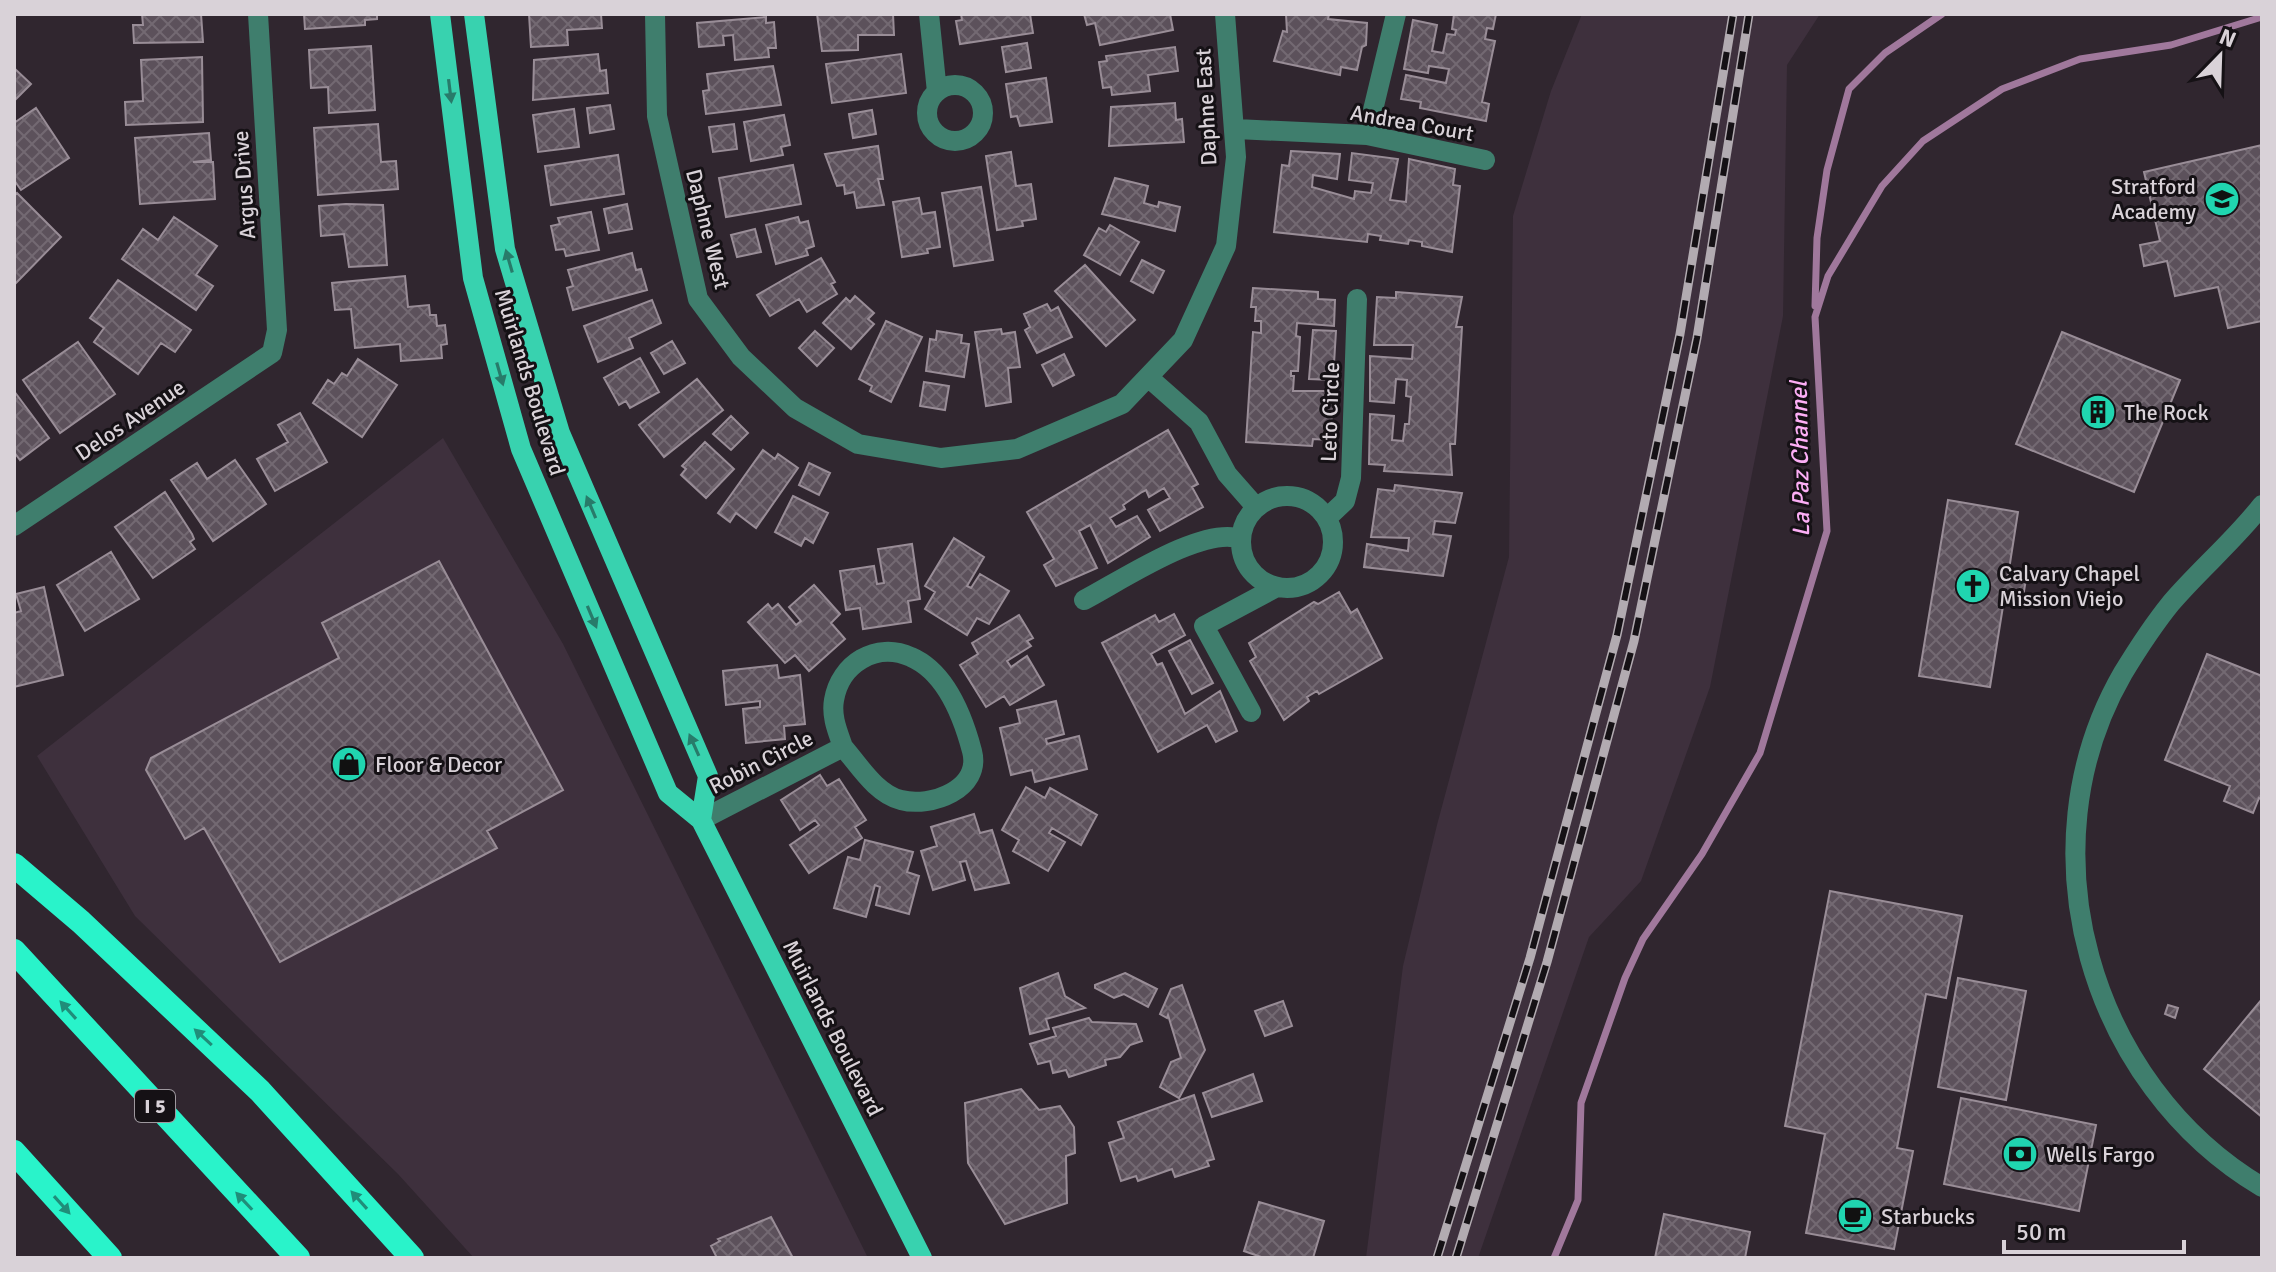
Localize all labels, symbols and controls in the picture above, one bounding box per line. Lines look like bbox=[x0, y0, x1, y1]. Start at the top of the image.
north arrow bbox=[2180, 16, 2260, 96]
text: N bbox=[2215, 23, 2240, 53]
street label: Daphne East bbox=[1189, 47, 1223, 166]
one-way arrow bbox=[443, 79, 456, 104]
street label: Andrea Court bbox=[1348, 99, 1476, 147]
street label: Argus Drive bbox=[227, 130, 261, 240]
street label: Daphne West bbox=[680, 166, 736, 292]
place label: Stratford Academy bbox=[2111, 173, 2197, 225]
school or university icon: Stratford Academy bbox=[2203, 180, 2241, 218]
one-way arrow bbox=[502, 248, 514, 273]
street label: Muirlands Boulevard bbox=[489, 285, 571, 479]
street label: Leto Circle bbox=[1315, 361, 1345, 463]
one-way arrow bbox=[494, 363, 507, 387]
street label: Delos Avenue bbox=[70, 374, 190, 466]
water label: La Paz Channel bbox=[1784, 379, 1816, 537]
building icon: The Rock bbox=[2079, 393, 2117, 431]
place label: The Rock bbox=[2124, 399, 2208, 426]
one-way arrow bbox=[585, 495, 598, 519]
place label: Calvary Chapel Mission Viejo bbox=[1999, 560, 2140, 612]
church icon: Calvary Chapel Mission Viejo bbox=[1954, 567, 1992, 605]
one-way arrow bbox=[586, 605, 599, 629]
street label: Robin Circle bbox=[704, 724, 818, 800]
one-way arrow bbox=[687, 734, 701, 757]
shop icon: Floor & Decor bbox=[330, 745, 368, 783]
place label: Floor & Decor bbox=[375, 751, 502, 778]
street label: Muirlands Boulevard bbox=[777, 935, 889, 1121]
one-way arrow bbox=[59, 1001, 77, 1020]
one-way arrow bbox=[194, 1029, 213, 1047]
road number: I 5 bbox=[135, 1090, 175, 1122]
bank icon: Wells Fargo bbox=[2001, 1135, 2039, 1173]
place label: Wells Fargo bbox=[2046, 1141, 2155, 1168]
one-way arrow bbox=[351, 1191, 369, 1210]
one-way arrow bbox=[236, 1192, 254, 1211]
one-way arrow bbox=[53, 1195, 71, 1214]
cafe icon: Starbucks bbox=[1836, 1197, 1874, 1235]
place label: Starbucks bbox=[1881, 1203, 1975, 1230]
scale bar bbox=[2004, 1204, 2184, 1254]
text: 50 m bbox=[2016, 1217, 2066, 1247]

